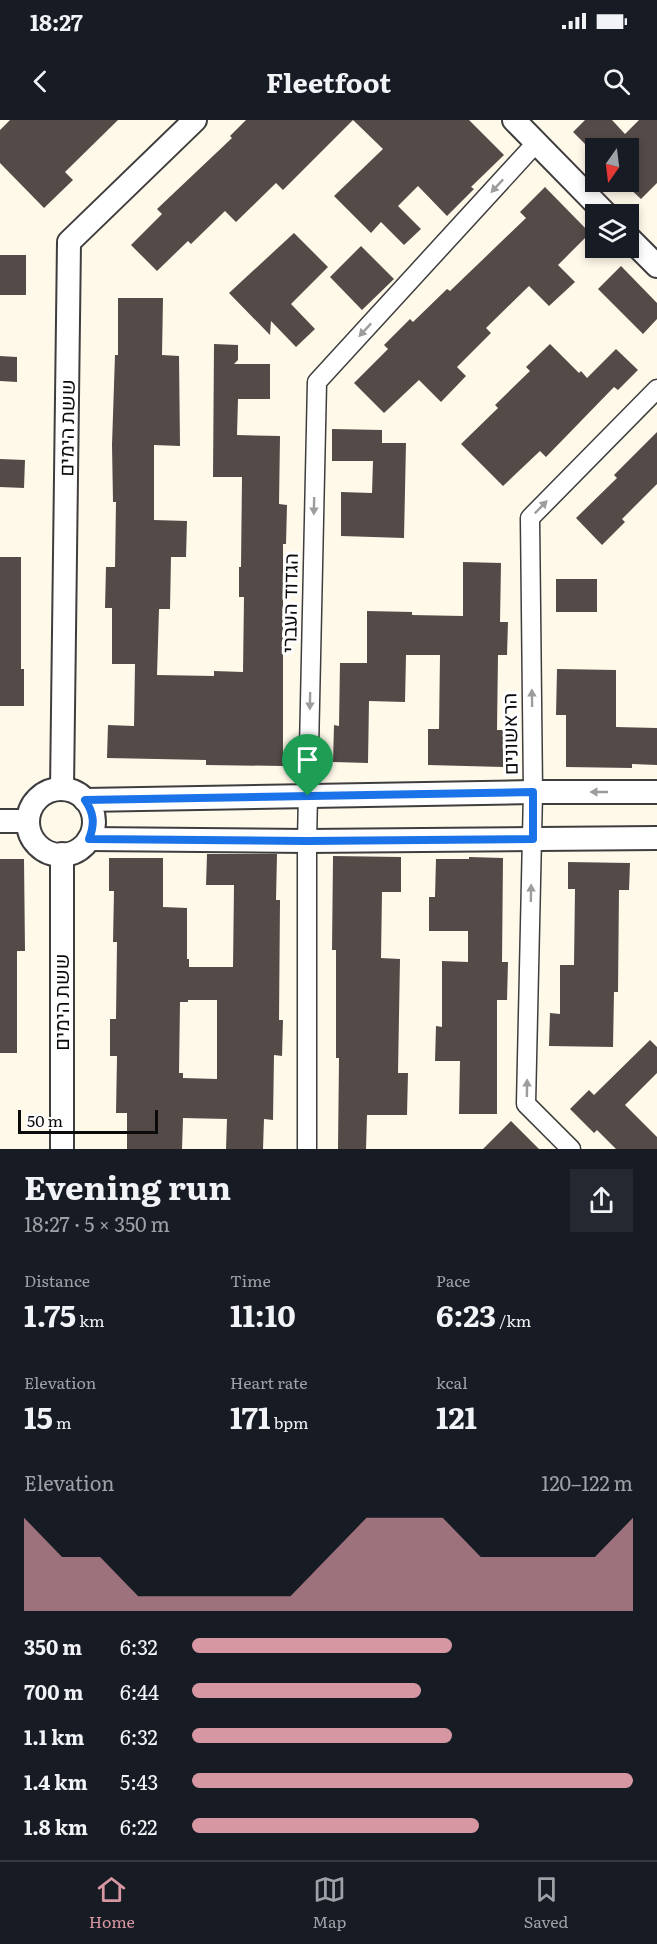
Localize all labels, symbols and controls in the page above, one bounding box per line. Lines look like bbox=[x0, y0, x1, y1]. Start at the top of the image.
text: 18:27 bbox=[30, 5, 83, 38]
text: Fleetfoot bbox=[266, 61, 391, 101]
icon: back bbox=[24, 65, 57, 98]
icon: search bbox=[600, 65, 633, 98]
north arrow bbox=[585, 138, 639, 192]
map controls bbox=[585, 138, 639, 258]
one-way arrow bbox=[490, 179, 504, 193]
button: layers bbox=[585, 204, 639, 258]
one-way arrow bbox=[359, 322, 372, 337]
street label: ששת הימים bbox=[49, 379, 81, 477]
one-way arrow bbox=[310, 497, 319, 516]
one-way arrow bbox=[534, 501, 548, 515]
street label: הגדוד העברי bbox=[272, 553, 304, 653]
one-way arrow bbox=[527, 688, 537, 707]
one-way arrow bbox=[306, 692, 315, 711]
street label: הראשונים bbox=[492, 693, 524, 775]
pin bbox=[282, 734, 333, 796]
icon: arrive bbox=[291, 743, 324, 776]
one-way arrow bbox=[589, 787, 608, 797]
one-way arrow bbox=[527, 883, 536, 902]
street label: ששת הימים bbox=[45, 953, 75, 1051]
one-way arrow bbox=[522, 1078, 532, 1097]
scale bar bbox=[18, 1107, 158, 1134]
text: 50 m bbox=[27, 1108, 63, 1132]
text: Evening run bbox=[24, 1161, 231, 1210]
button: share bbox=[570, 1169, 633, 1232]
text: 18:27 · 5 × 350 m bbox=[24, 1208, 170, 1238]
text: Distance bbox=[24, 1268, 90, 1292]
text: Time bbox=[230, 1268, 271, 1292]
text: Pace bbox=[436, 1268, 470, 1292]
text: 1.75 bbox=[24, 1292, 76, 1336]
text: 11:10 bbox=[230, 1292, 296, 1336]
text: 6:23 bbox=[436, 1292, 496, 1336]
text: km bbox=[76, 1308, 105, 1332]
text: /km bbox=[496, 1308, 531, 1332]
text: Elevation bbox=[24, 1370, 96, 1394]
text: Heart rate bbox=[230, 1370, 308, 1394]
text: kcal bbox=[436, 1370, 468, 1394]
text: 15 bbox=[24, 1394, 53, 1438]
text: 171 bbox=[230, 1394, 271, 1438]
text: 121 bbox=[436, 1394, 477, 1438]
text: m bbox=[53, 1410, 71, 1434]
text: bpm bbox=[271, 1410, 309, 1434]
text: Elevation bbox=[24, 1467, 114, 1497]
text: 120–122 m bbox=[541, 1467, 633, 1497]
text: 350 m bbox=[24, 1631, 82, 1661]
text: 6:32 bbox=[120, 1631, 158, 1661]
text: 700 m bbox=[24, 1676, 83, 1706]
text: 6:44 bbox=[120, 1676, 159, 1706]
text: 1.1 km bbox=[24, 1721, 84, 1751]
text: 6:32 bbox=[120, 1721, 158, 1751]
text: 1.4 km bbox=[24, 1766, 88, 1796]
text: 5:43 bbox=[120, 1766, 158, 1796]
text: 1.8 km bbox=[24, 1811, 88, 1841]
text: 6:22 bbox=[120, 1811, 157, 1841]
tab: Home bbox=[89, 1873, 135, 1933]
tab: Map bbox=[312, 1873, 346, 1933]
tab: Saved bbox=[524, 1873, 568, 1933]

